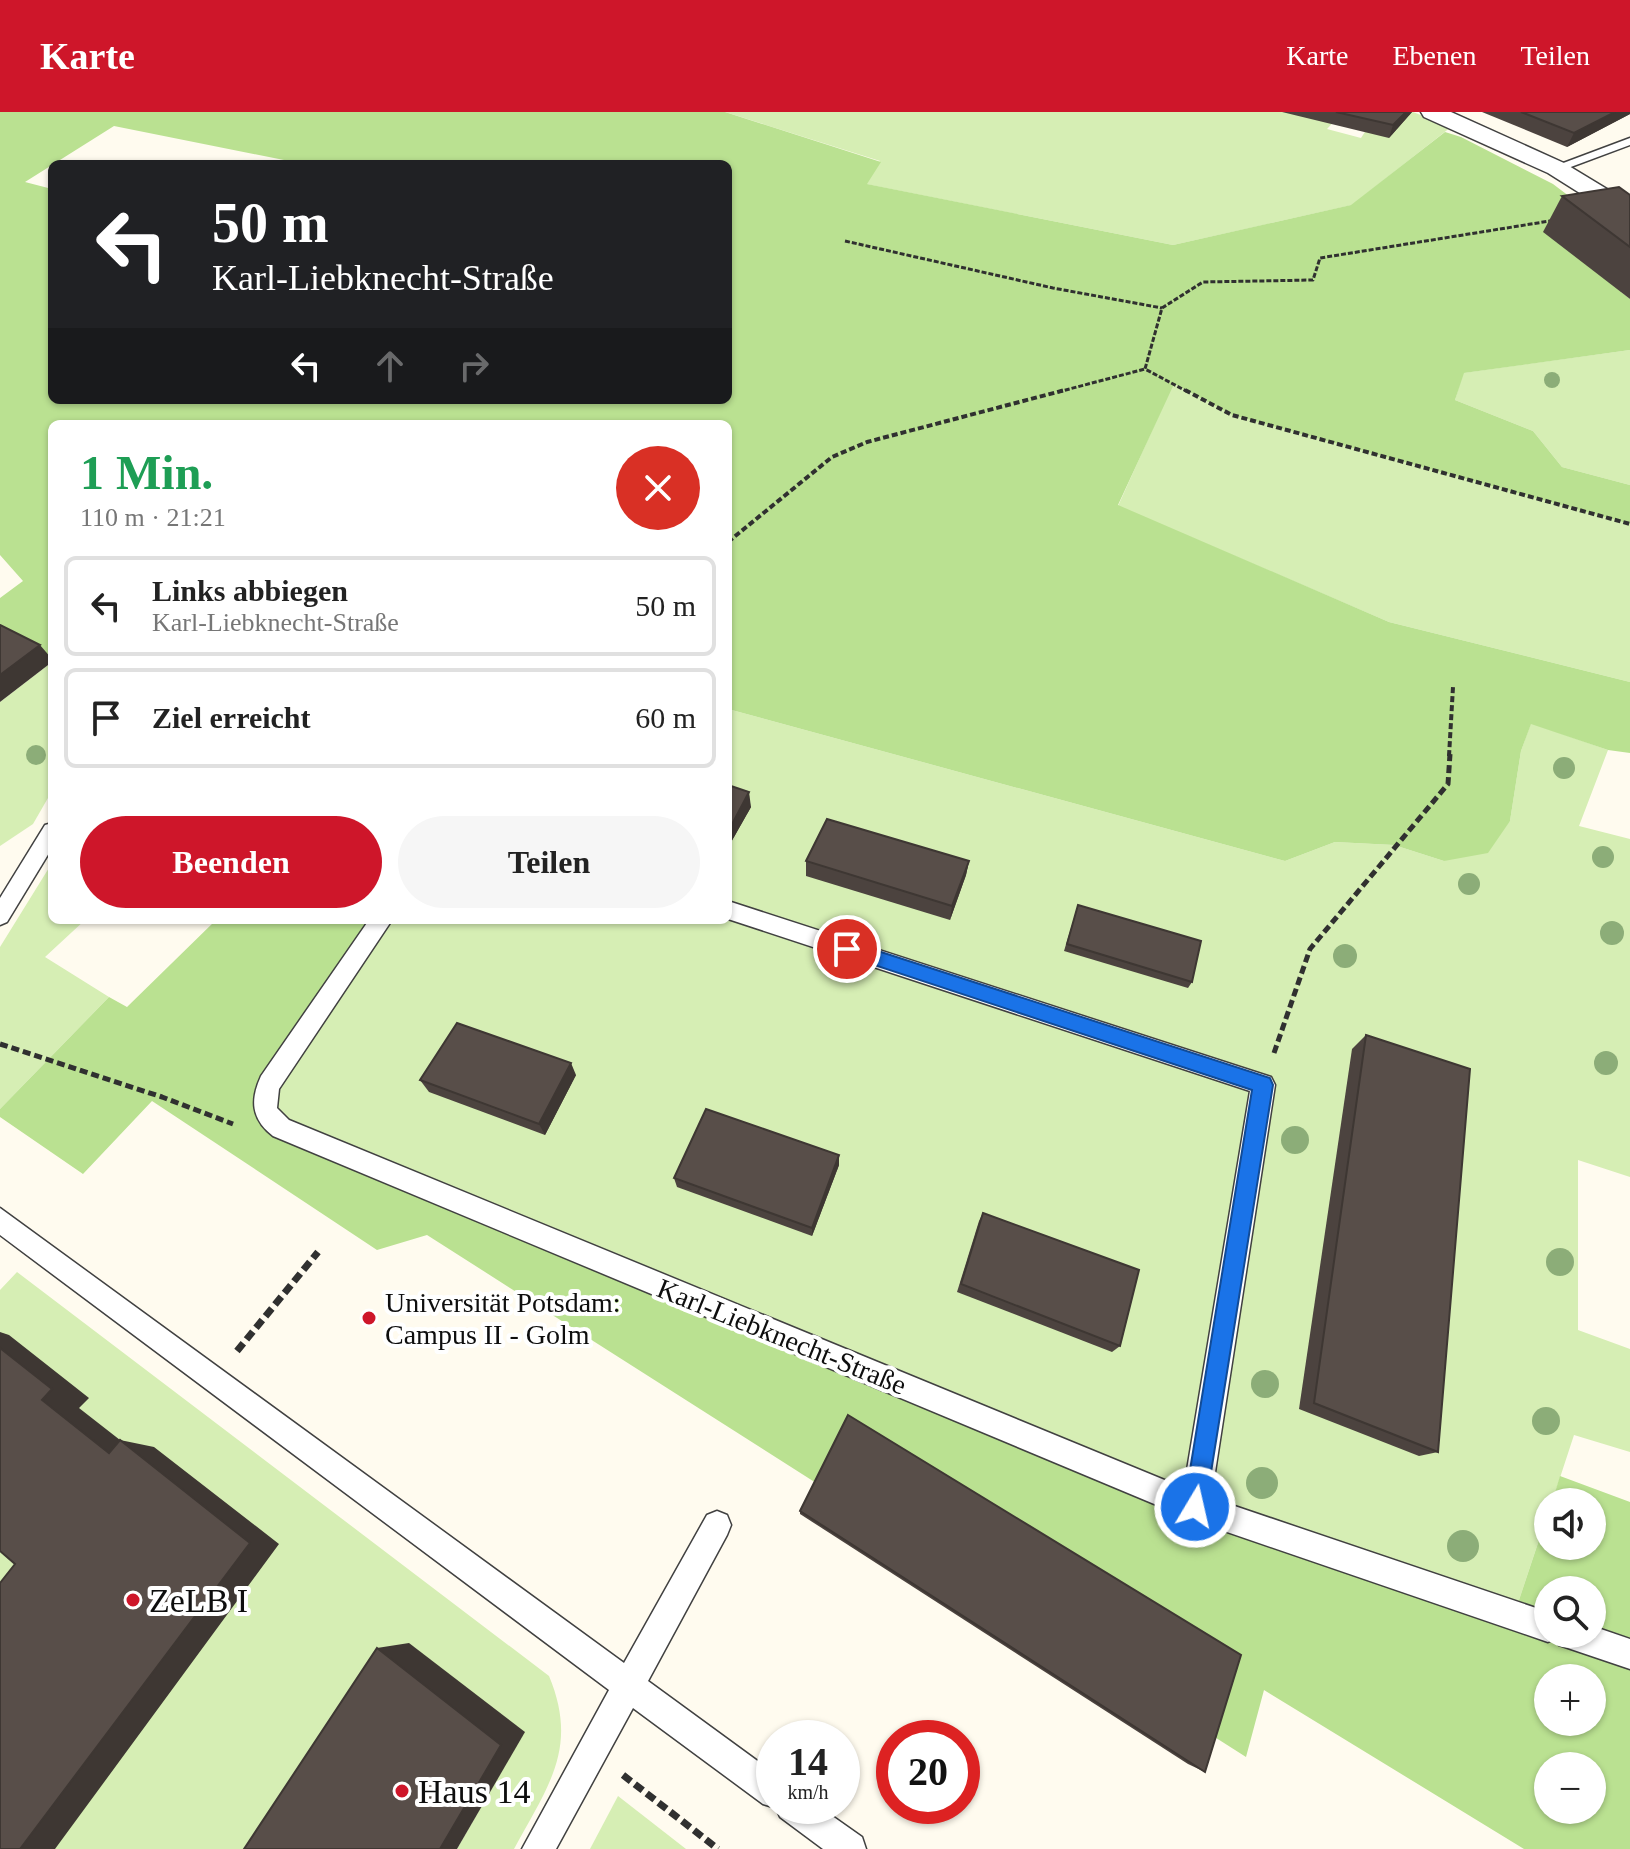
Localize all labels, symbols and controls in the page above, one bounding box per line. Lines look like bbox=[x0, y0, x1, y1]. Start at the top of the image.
text: Karte bbox=[40, 35, 135, 77]
text: Karte bbox=[1286, 40, 1348, 71]
text: Ebenen bbox=[1392, 40, 1476, 71]
text: Teilen bbox=[1520, 40, 1590, 71]
icon: left bbox=[80, 192, 184, 296]
text: 50 m bbox=[212, 192, 329, 254]
text: Karl-Liebknecht-Straße bbox=[212, 258, 554, 298]
icon: left bbox=[284, 344, 328, 388]
icon: ahead bbox=[368, 344, 412, 388]
icon: right bbox=[452, 344, 496, 388]
text: 1 Min. bbox=[80, 446, 213, 499]
button: close bbox=[616, 446, 700, 530]
text: 110 m · 21:21 bbox=[80, 503, 226, 532]
text: Links abbiegen bbox=[152, 574, 348, 607]
icon: left bbox=[84, 584, 128, 628]
text: 50 m bbox=[635, 589, 696, 622]
text: Karl-Liebknecht-Straße bbox=[152, 608, 399, 637]
icon: arrive bbox=[84, 696, 128, 740]
text: Ziel erreicht bbox=[152, 701, 311, 734]
text: 60 m bbox=[635, 701, 696, 734]
button: Beenden bbox=[80, 816, 382, 908]
button: Teilen bbox=[398, 816, 700, 908]
pin bbox=[813, 915, 881, 983]
icon: arrive bbox=[825, 927, 869, 971]
street label: Karl-Liebknecht-Straße bbox=[653, 1272, 911, 1401]
place label: Universität Potsdam: Campus II - Golm bbox=[385, 1287, 621, 1350]
marker: Universität Potsdam: Campus II - Golm bbox=[360, 1309, 378, 1327]
position arrow bbox=[1153, 1465, 1237, 1549]
map controls bbox=[1534, 1488, 1606, 1824]
button: sound bbox=[1534, 1488, 1606, 1560]
button: search bbox=[1534, 1576, 1606, 1648]
place label: ZeLB I bbox=[149, 1582, 248, 1619]
marker: ZeLB I bbox=[124, 1591, 142, 1609]
button: + bbox=[1534, 1664, 1606, 1736]
speed limit sign: 20 bbox=[876, 1720, 980, 1824]
text: 14 bbox=[788, 1739, 828, 1784]
button: − bbox=[1534, 1752, 1606, 1824]
place label: Haus 14 bbox=[418, 1773, 530, 1810]
text: km/h bbox=[787, 1781, 829, 1803]
marker: Haus 14 bbox=[393, 1782, 411, 1800]

